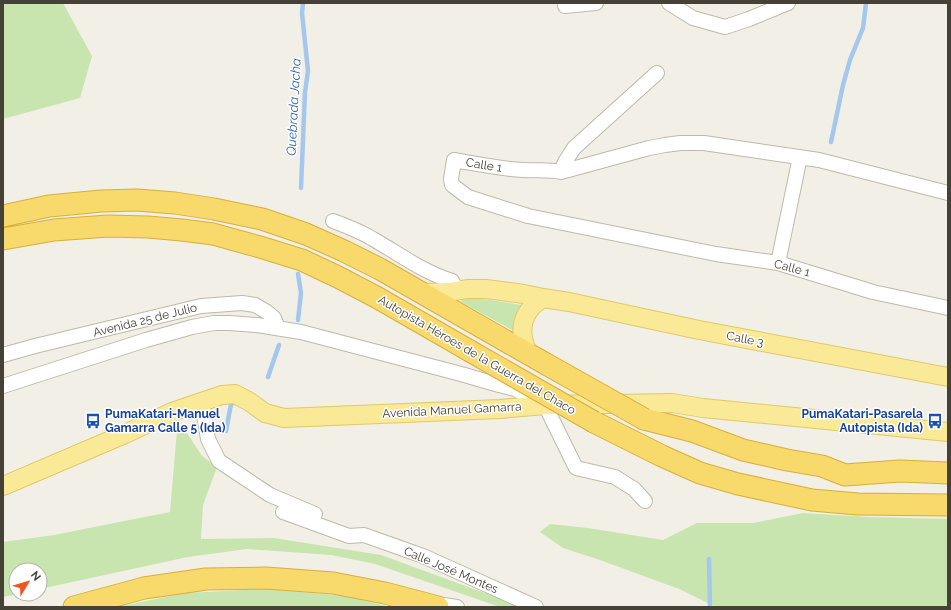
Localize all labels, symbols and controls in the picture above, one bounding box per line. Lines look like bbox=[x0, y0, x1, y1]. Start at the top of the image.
water label: Quebrada Jacha bbox=[283, 58, 304, 156]
street label: Calle 1 bbox=[465, 155, 503, 175]
street label: Calle 1 bbox=[773, 257, 811, 279]
street label: Autopista Héroes de la Guerra del Chaco bbox=[376, 293, 578, 417]
street label: Avenida 25 de Julio bbox=[92, 300, 198, 340]
street label: Calle 3 bbox=[725, 329, 765, 349]
street label: Avenida Manuel Gamarra bbox=[382, 399, 522, 421]
place label: PumaKatari-Manuel Gamarra Calle 5 (Ida) bbox=[105, 407, 226, 435]
place label: PumaKatari-Pasarela Autopista (Ida) bbox=[801, 407, 923, 435]
bus stop icon: PumaKatari-Manuel Gamarra Calle 5 (Ida) bbox=[84, 412, 102, 430]
bus stop icon: PumaKatari-Pasarela Autopista (Ida) bbox=[926, 412, 944, 430]
street label: Calle José Montes bbox=[402, 544, 500, 596]
north arrow bbox=[8, 562, 48, 602]
text: N bbox=[28, 569, 43, 583]

